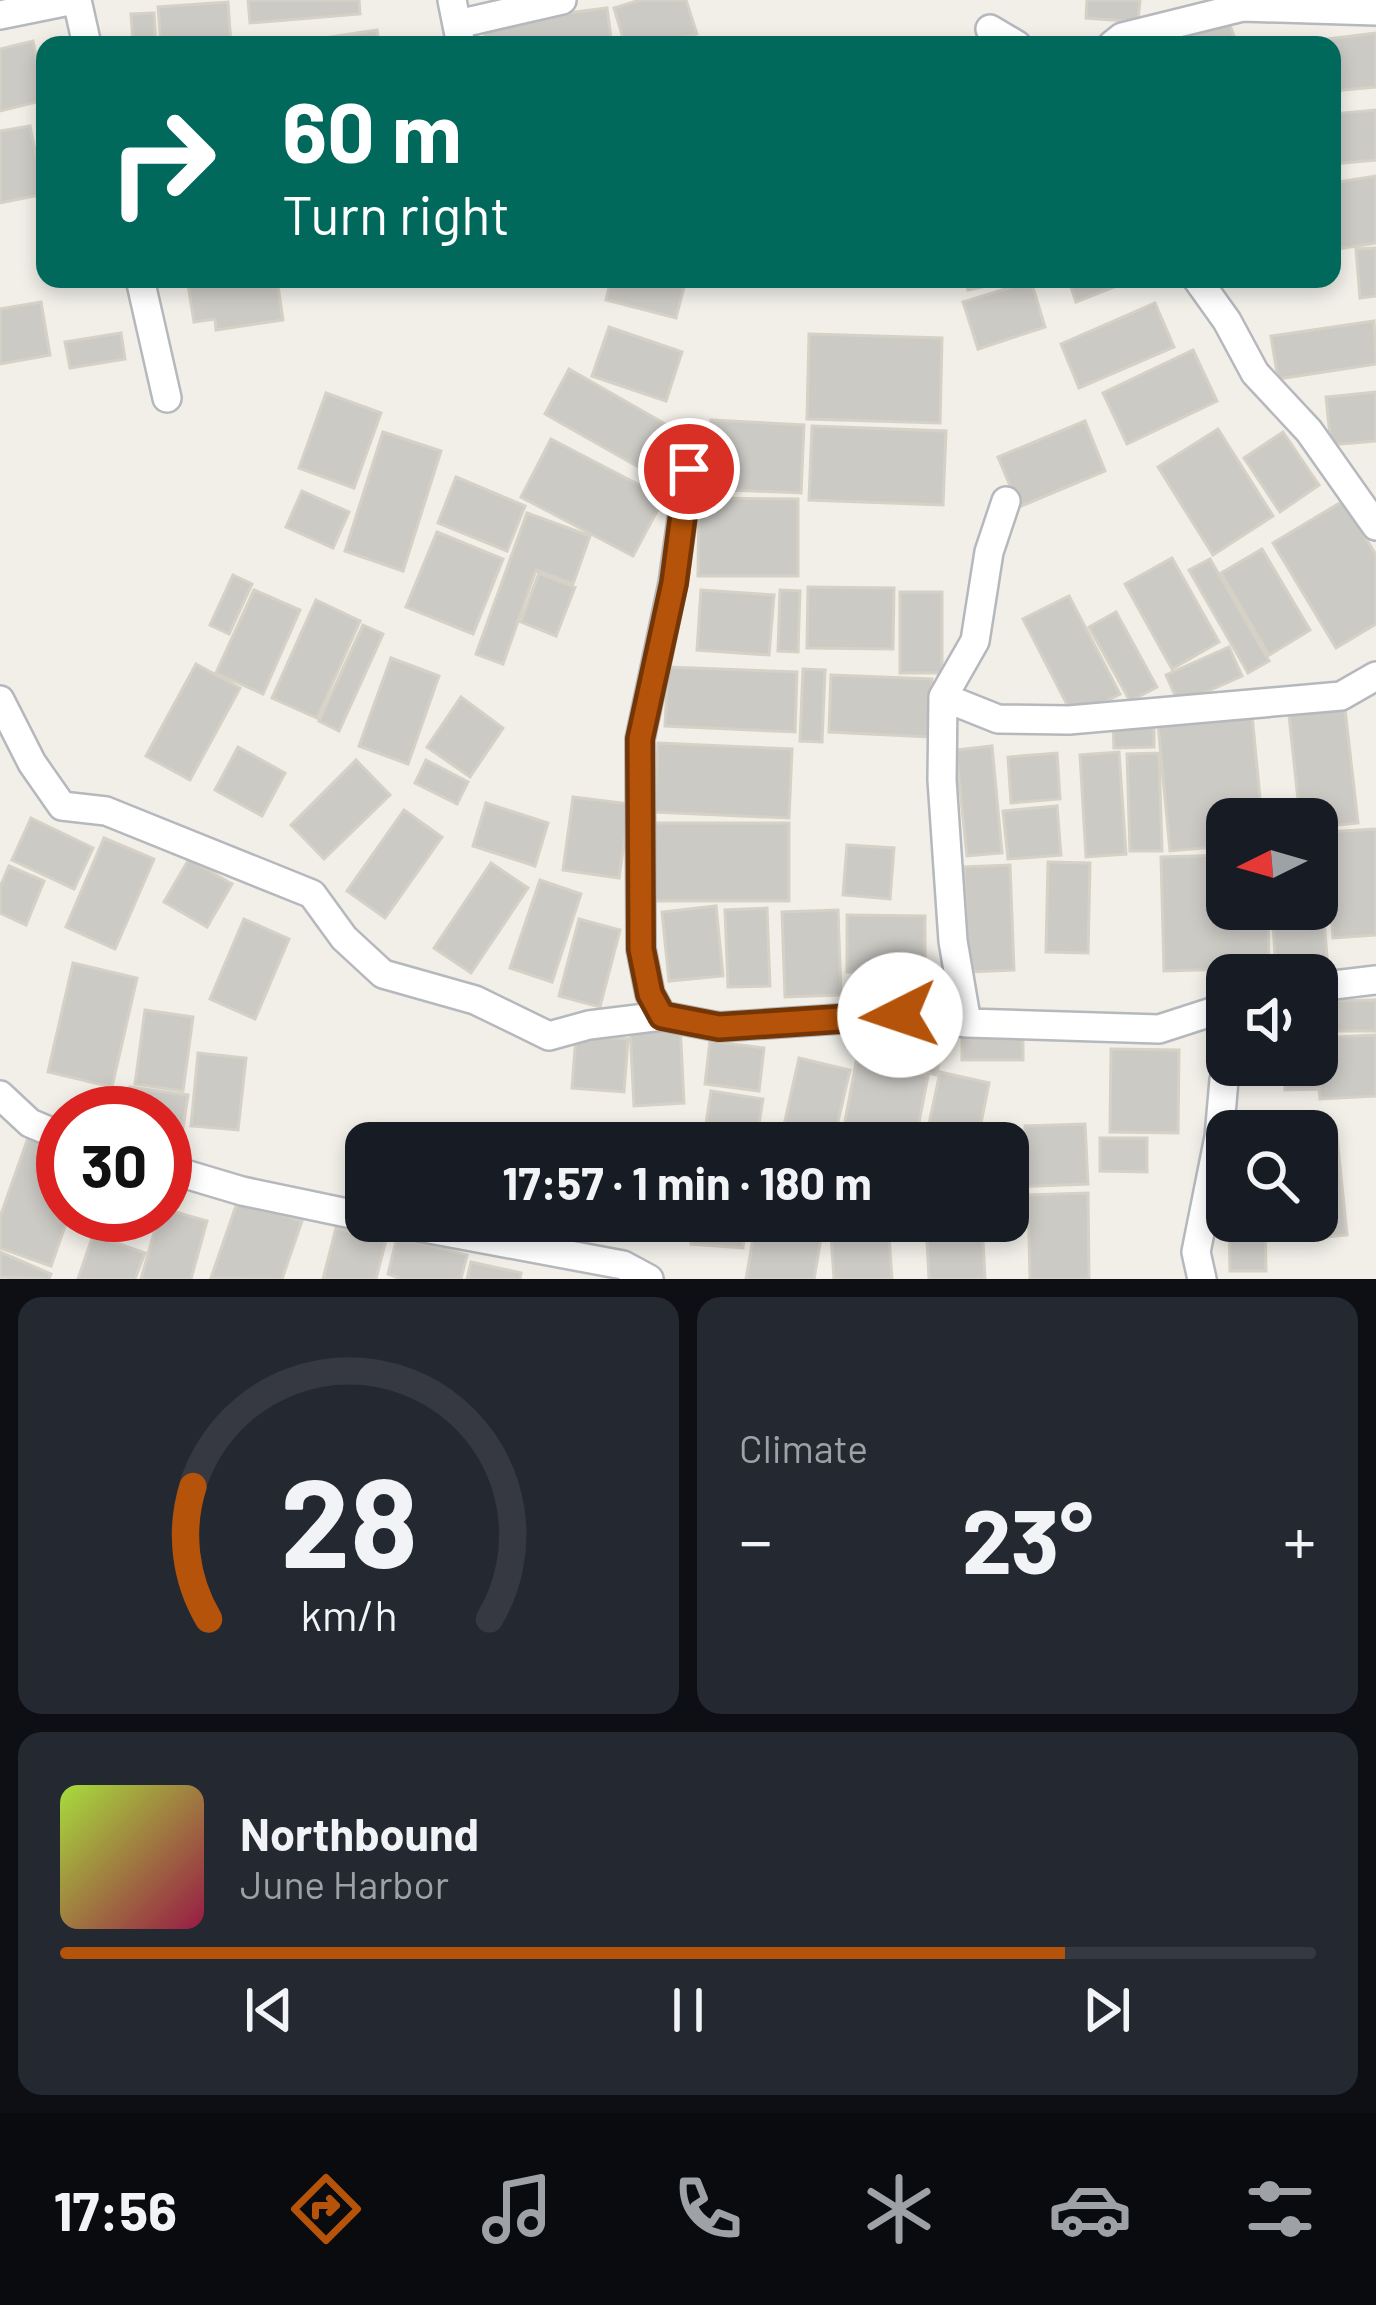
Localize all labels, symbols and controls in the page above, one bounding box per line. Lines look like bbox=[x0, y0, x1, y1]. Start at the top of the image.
text: 60 m bbox=[282, 79, 462, 180]
icon: right bbox=[84, 84, 240, 240]
text: Turn right bbox=[282, 181, 510, 246]
pin bbox=[638, 418, 740, 520]
icon: arrive bbox=[656, 436, 722, 502]
north arrow bbox=[1206, 798, 1338, 930]
map controls bbox=[1206, 798, 1338, 1242]
position arrow bbox=[837, 952, 963, 1078]
button: sound bbox=[1206, 954, 1338, 1086]
speed limit sign: 30 bbox=[36, 1086, 192, 1242]
button: search bbox=[1206, 1110, 1338, 1242]
text: 17:57 · 1 min · 180 m bbox=[502, 1155, 872, 1209]
text: Climate bbox=[739, 1424, 868, 1471]
text: 28 bbox=[280, 1443, 417, 1593]
text: 23° bbox=[962, 1484, 1093, 1592]
text: − bbox=[739, 1499, 772, 1578]
text: + bbox=[1283, 1499, 1316, 1578]
text: km/h bbox=[300, 1587, 397, 1639]
text: Northbound bbox=[240, 1806, 479, 1860]
text: June Harbor bbox=[240, 1860, 449, 1907]
icon: previous bbox=[236, 1977, 302, 2043]
icon: pause bbox=[655, 1977, 721, 2043]
icon: next bbox=[1074, 1977, 1140, 2043]
icon: directions bbox=[284, 2167, 368, 2251]
icon: music bbox=[475, 2167, 559, 2251]
icon: phone bbox=[666, 2167, 750, 2251]
icon: climate bbox=[857, 2167, 941, 2251]
icon: car bbox=[1048, 2167, 1132, 2251]
icon: filters bbox=[1238, 2167, 1322, 2251]
text: 17:56 bbox=[53, 2177, 177, 2242]

